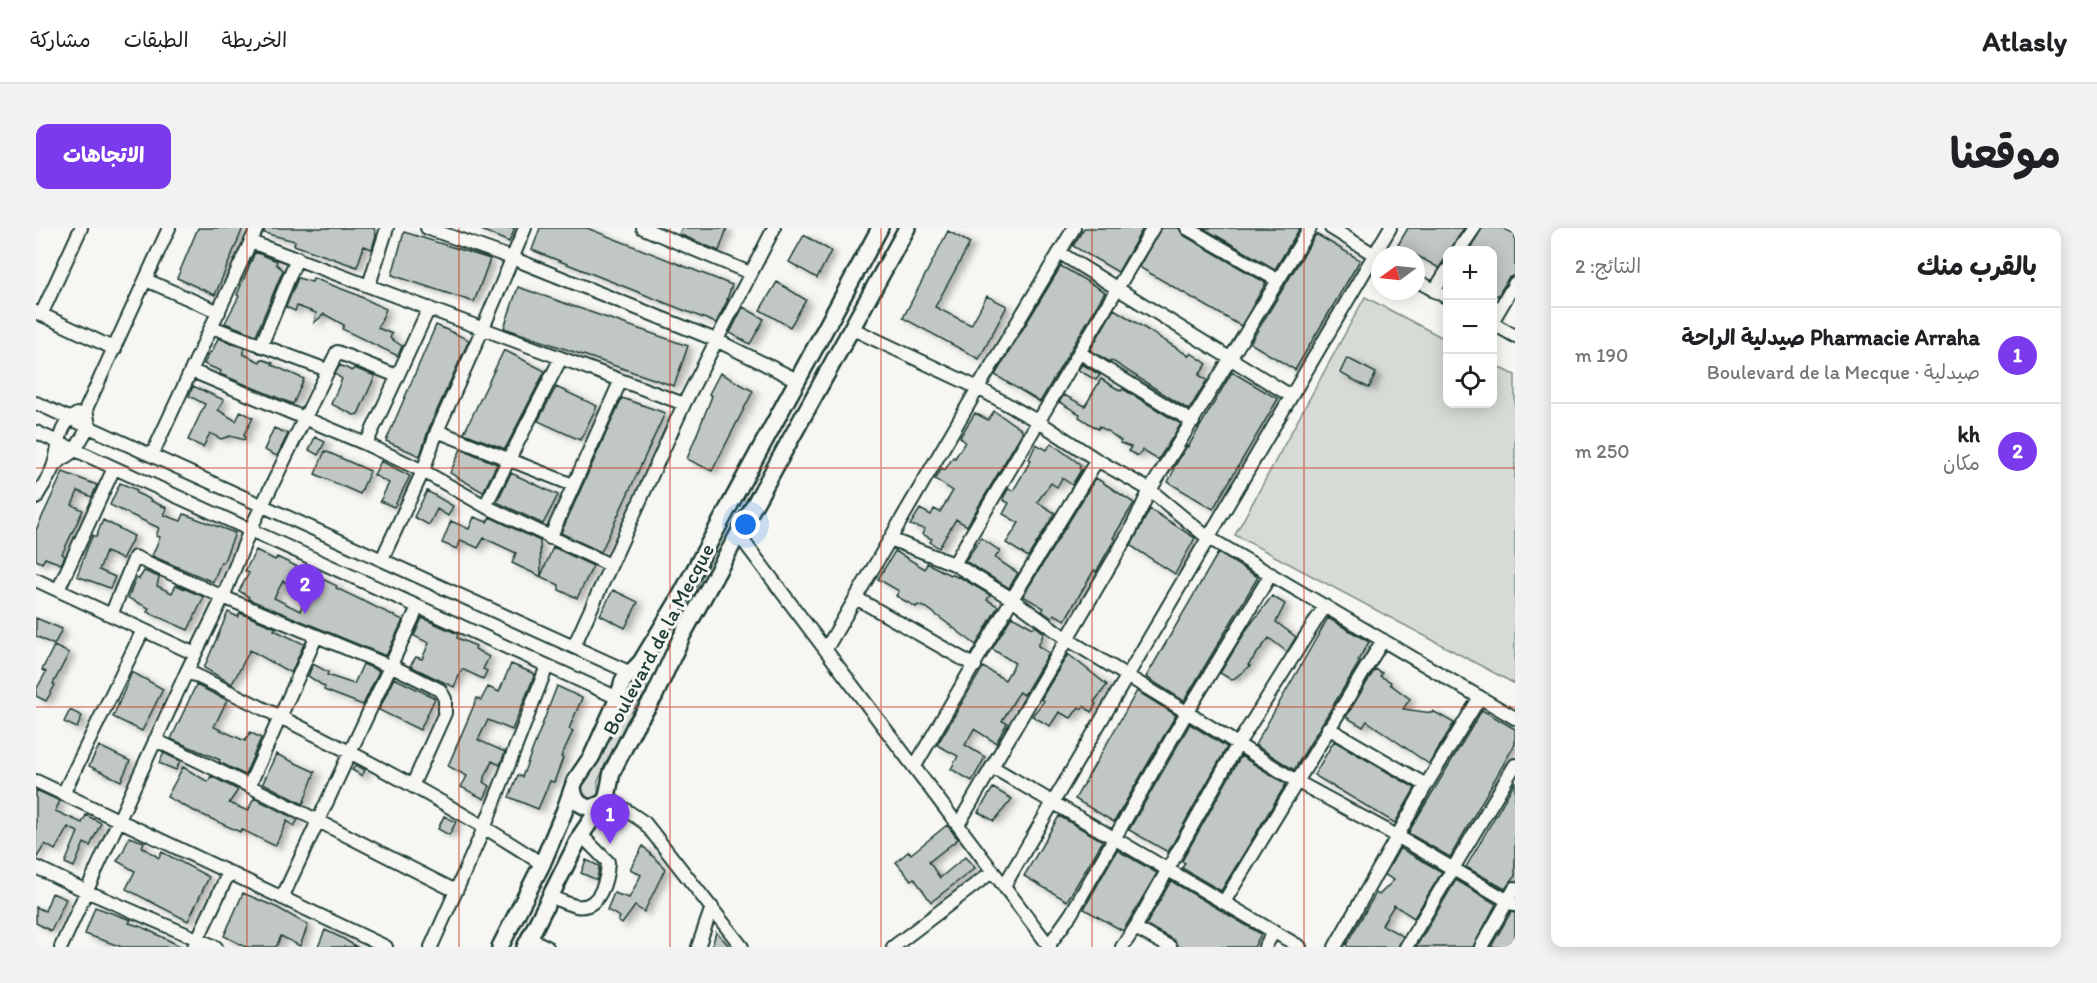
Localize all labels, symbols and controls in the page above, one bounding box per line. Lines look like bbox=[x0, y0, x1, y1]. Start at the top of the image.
text: Atlasly bbox=[1982, 24, 2067, 58]
text: مشاركة bbox=[30, 27, 91, 52]
text: الطبقات bbox=[124, 27, 189, 52]
text: الخريطة bbox=[222, 27, 287, 52]
button: الاتجاهات bbox=[36, 124, 171, 189]
text: موقعنا bbox=[1950, 128, 2061, 179]
north arrow bbox=[1371, 246, 1425, 300]
map controls bbox=[1443, 246, 1497, 408]
button: + bbox=[1443, 246, 1497, 300]
text: بالقرب منك bbox=[1917, 250, 2037, 282]
text: النتائج: 2 bbox=[1575, 254, 1641, 278]
button: − bbox=[1443, 300, 1497, 354]
text: Pharmacie Arraha صيدلية الراحة bbox=[1681, 324, 1980, 351]
text: 190 m bbox=[1575, 343, 1628, 367]
text: 1 bbox=[2013, 343, 2022, 367]
button: locate bbox=[1443, 354, 1497, 408]
text: صيدلية · Boulevard de la Mecque bbox=[1707, 360, 1980, 384]
text: kh bbox=[1957, 421, 1980, 448]
text: 250 m bbox=[1575, 439, 1630, 463]
text: 2 bbox=[2012, 439, 2023, 463]
text: مكان bbox=[1943, 451, 1980, 475]
your location bbox=[731, 510, 760, 539]
street label: Boulevard de la Mecque bbox=[597, 539, 719, 739]
pin: 2 bbox=[286, 564, 324, 614]
pin: 1 bbox=[590, 794, 630, 844]

